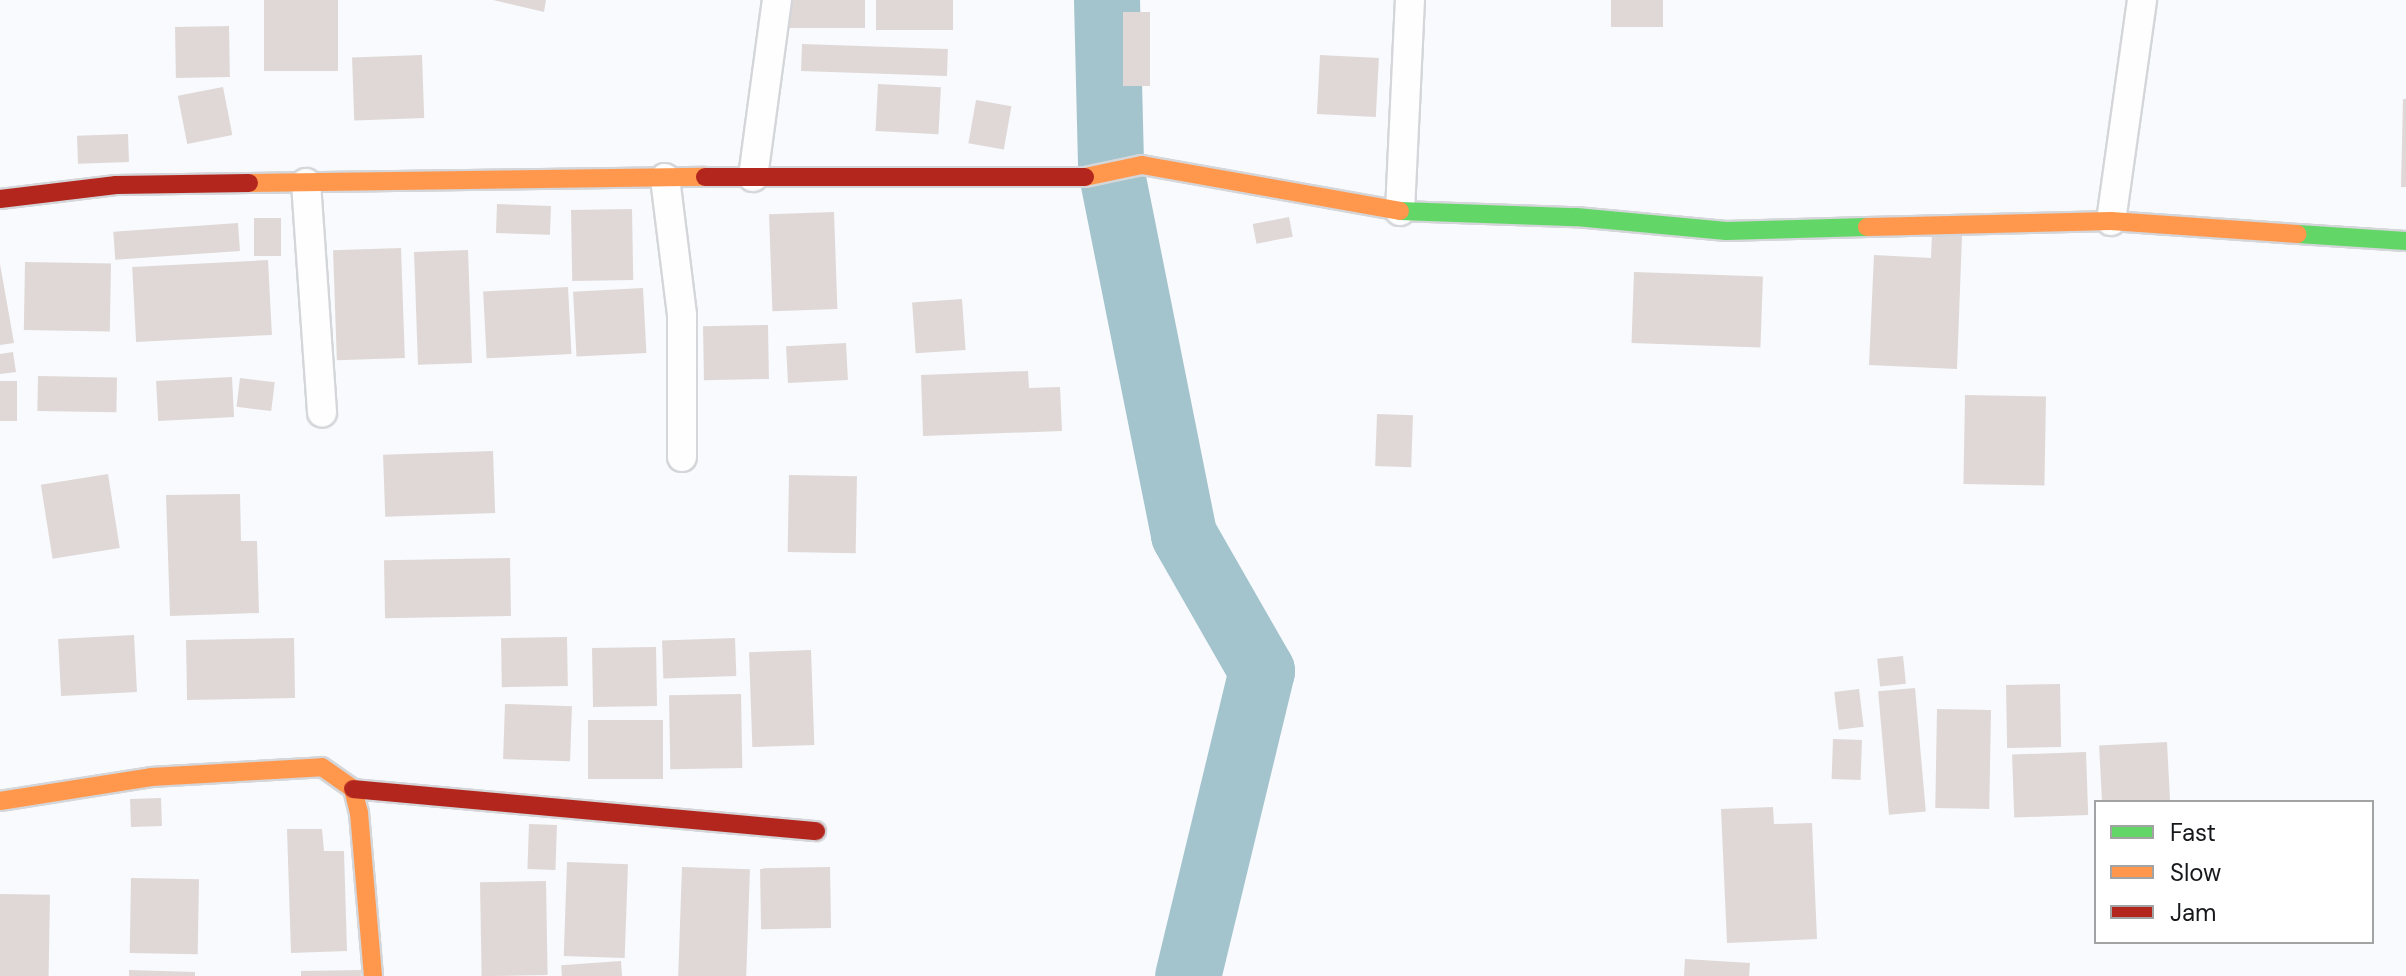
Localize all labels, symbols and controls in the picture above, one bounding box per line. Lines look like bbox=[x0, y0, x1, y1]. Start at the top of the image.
legend bbox=[2094, 800, 2374, 944]
text: Fast bbox=[2170, 817, 2216, 848]
text: Slow bbox=[2170, 857, 2221, 888]
text: Jam bbox=[2170, 897, 2216, 928]

